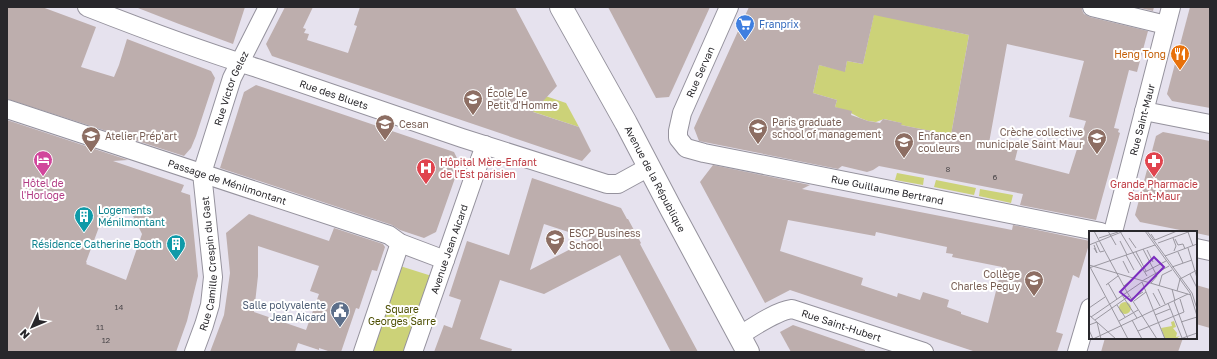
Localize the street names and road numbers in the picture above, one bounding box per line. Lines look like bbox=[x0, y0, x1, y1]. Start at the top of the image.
street label: Rue Servan bbox=[683, 45, 717, 99]
street label: Rue Victor Gelez bbox=[211, 49, 251, 127]
street label: Rue des Bluets bbox=[298, 77, 370, 112]
street label: Rue Saint-Maur bbox=[1127, 82, 1157, 157]
street label: Avenue de la République bbox=[622, 124, 688, 234]
street label: Passage de Ménilmontant bbox=[166, 156, 288, 207]
street label: Rue Guillaume Bertrand bbox=[830, 172, 945, 207]
street label: Rue Camille Crespin du Gast bbox=[196, 196, 219, 332]
street label: Avenue Jean Aicard bbox=[428, 203, 470, 295]
street label: Rue Saint-Hubert bbox=[800, 307, 883, 344]

